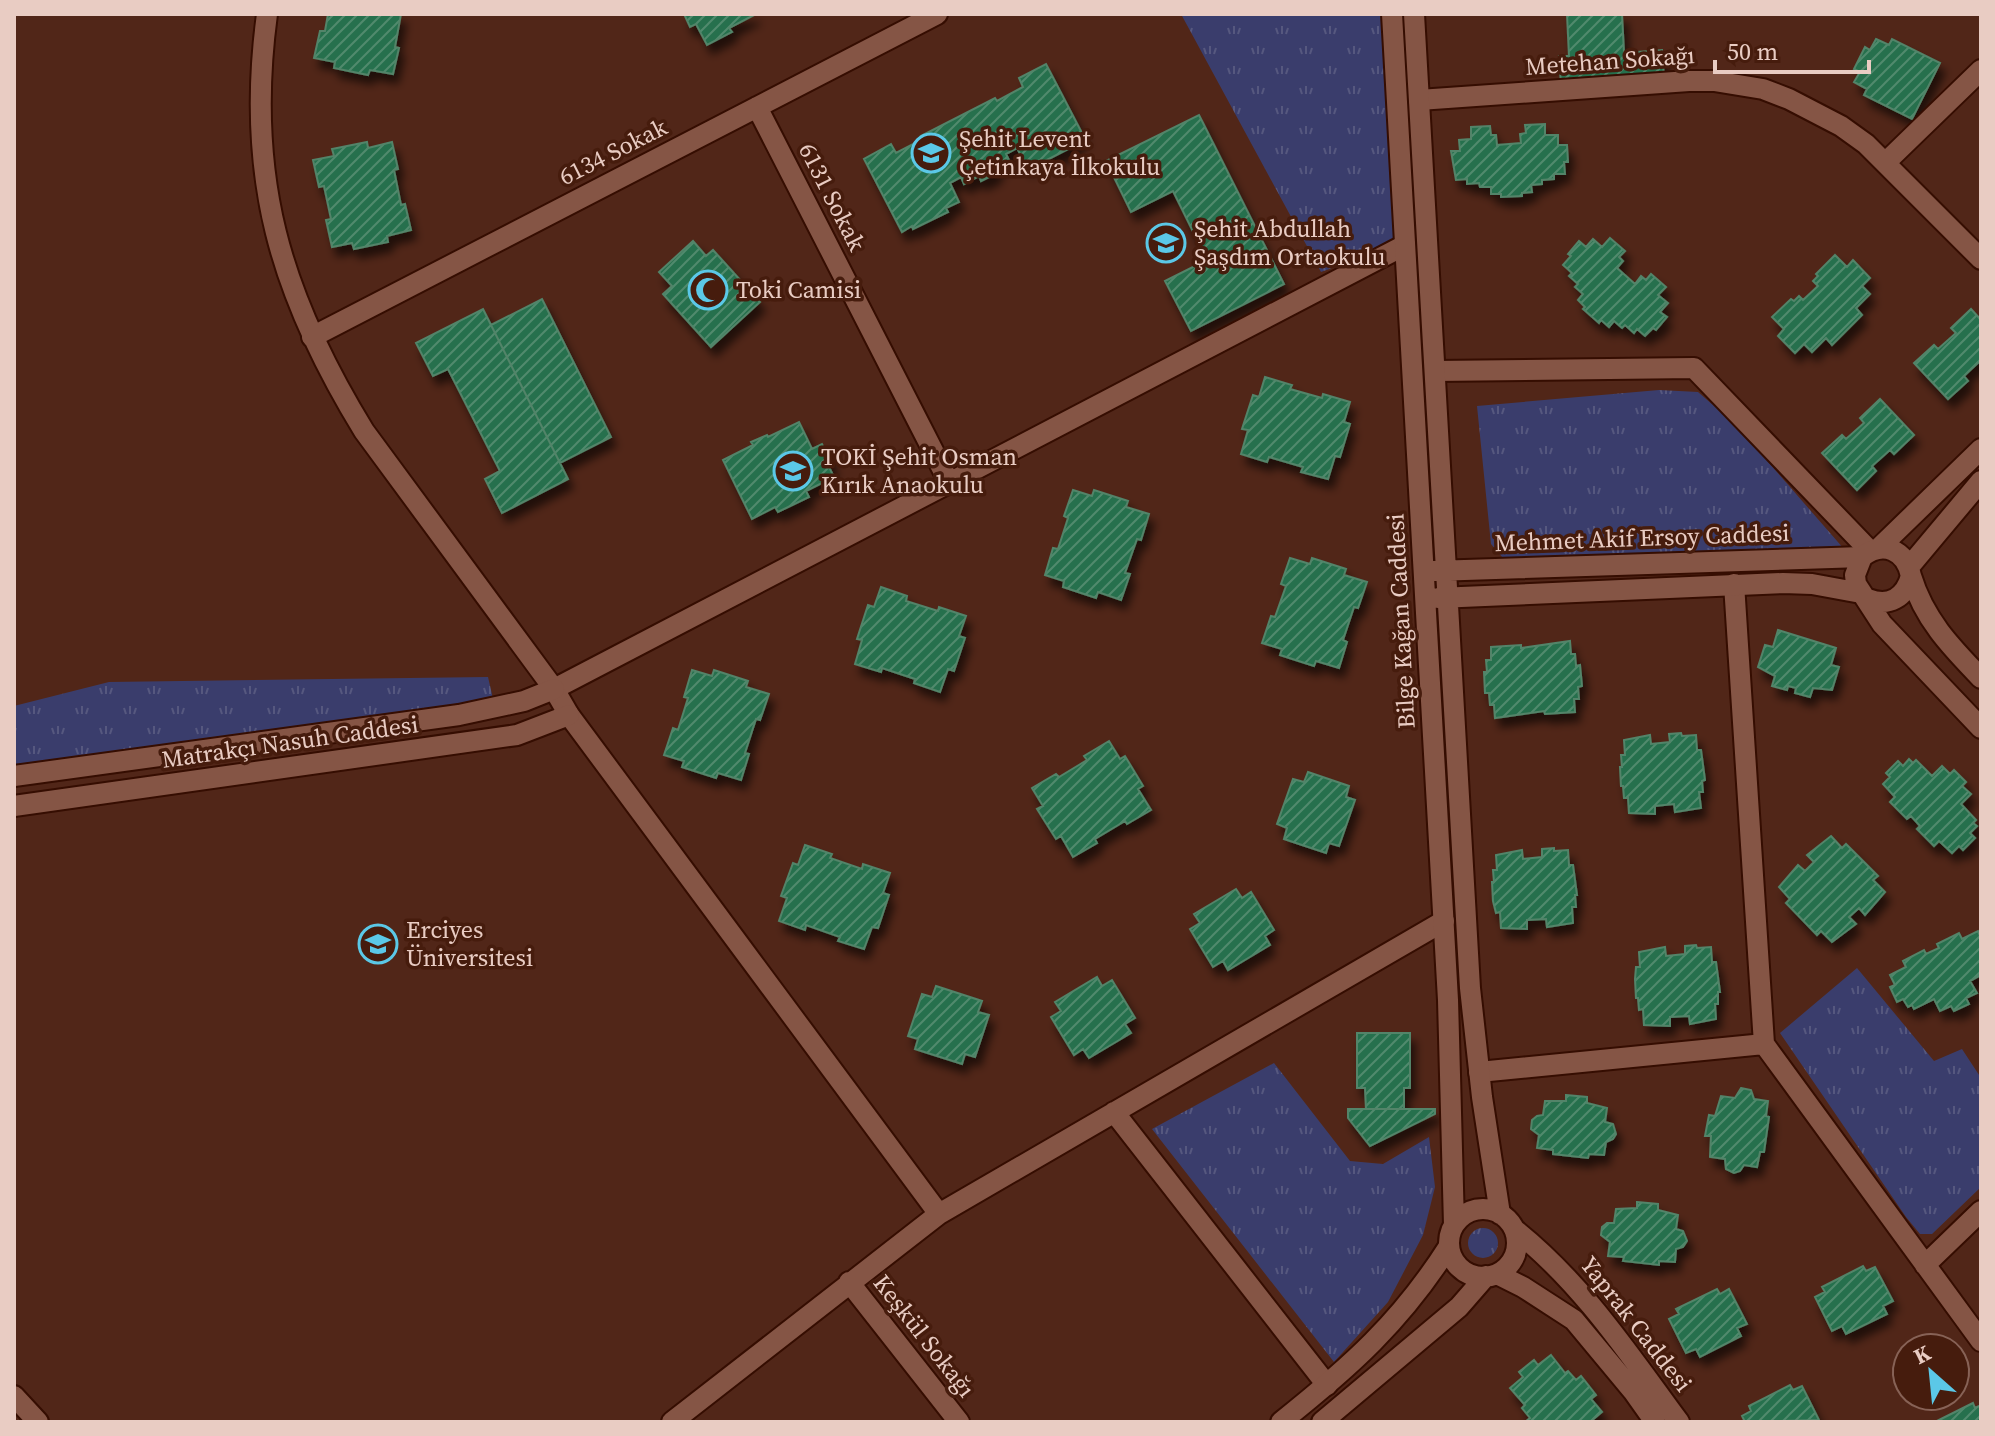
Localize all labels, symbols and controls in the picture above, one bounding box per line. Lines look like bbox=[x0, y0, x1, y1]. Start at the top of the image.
scale bar bbox=[1715, 24, 1869, 74]
text: 50 m bbox=[1727, 35, 1778, 68]
street label: Metehan Sokağı bbox=[1524, 38, 1696, 83]
street label: 6134 Sokak bbox=[553, 110, 673, 193]
place label: Şehit Levent Çetinkaya İlkokulu bbox=[959, 122, 1160, 183]
school or university icon: Şehit Levent Çetinkaya İlkokulu bbox=[910, 132, 952, 174]
street label: 6131 Sokak bbox=[791, 137, 874, 257]
place label: Şehit Abdullah Şaşdım Ortaokulu bbox=[1194, 212, 1385, 273]
school or university icon: Şehit Abdullah Şaşdım Ortaokulu bbox=[1145, 222, 1187, 264]
mosque icon: Toki Camisi bbox=[687, 269, 729, 311]
place label: Toki Camisi bbox=[736, 273, 861, 306]
place label: TOKİ Şehit Osman Kırık Anaokulu bbox=[821, 440, 1017, 501]
school or university icon: TOKİ Şehit Osman Kırık Anaokulu bbox=[772, 450, 814, 492]
street label: Bilge Kağan Caddesi bbox=[1378, 513, 1423, 729]
street label: Mehmet Akif Ersoy Caddesi bbox=[1494, 516, 1790, 559]
street label: Matrakçı Nasuh Caddesi bbox=[160, 707, 420, 776]
place label: Erciyes Üniversitesi bbox=[406, 913, 533, 974]
school or university icon: Erciyes Üniversitesi bbox=[357, 923, 399, 965]
street label: Yaprak Caddesi bbox=[1573, 1249, 1700, 1399]
street label: Keşkül Sokağı bbox=[866, 1267, 983, 1404]
north arrow bbox=[1891, 1332, 1971, 1412]
text: K bbox=[1908, 1337, 1936, 1371]

